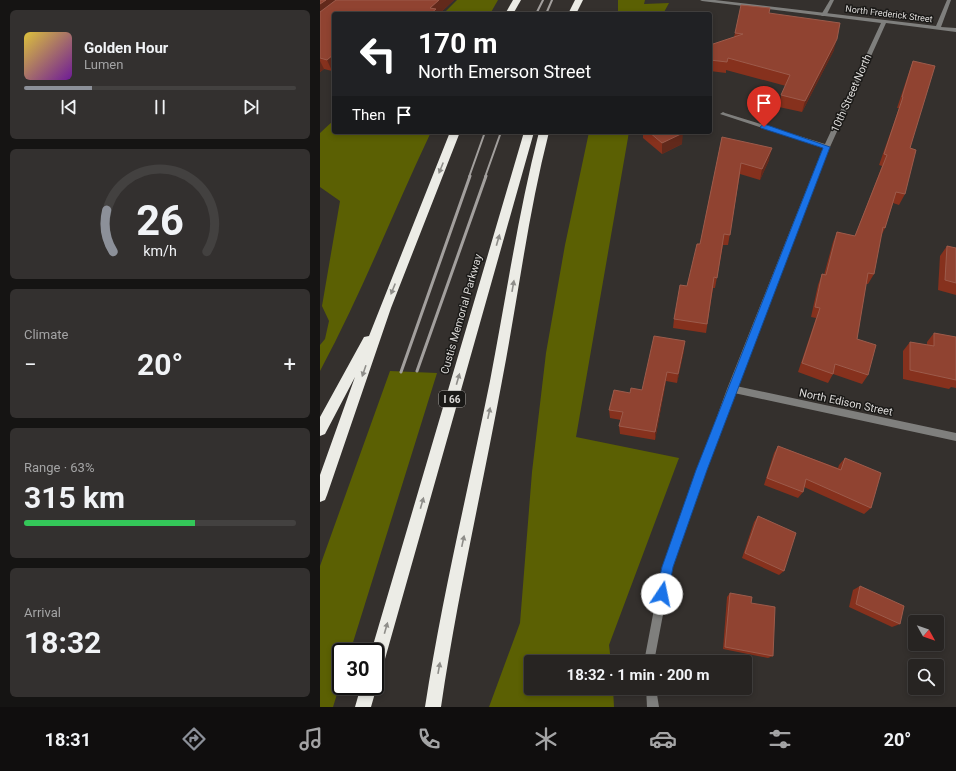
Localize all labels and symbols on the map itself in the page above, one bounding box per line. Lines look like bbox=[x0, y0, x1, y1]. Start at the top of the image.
street label: North Frederick Street bbox=[845, 4, 933, 24]
street label: 10th Street North bbox=[828, 52, 875, 134]
pin bbox=[747, 86, 781, 127]
one-way arrow bbox=[437, 163, 443, 175]
one-way arrow bbox=[495, 234, 501, 246]
street label: Custis Memorial Parkway bbox=[438, 252, 485, 376]
one-way arrow bbox=[511, 280, 517, 292]
one-way arrow bbox=[389, 284, 395, 296]
one-way arrow bbox=[360, 366, 366, 378]
one-way arrow bbox=[455, 372, 461, 384]
street label: North Edison Street bbox=[798, 386, 894, 419]
road number: I 66 bbox=[439, 391, 465, 407]
one-way arrow bbox=[487, 407, 493, 420]
one-way arrow bbox=[419, 497, 425, 509]
one-way arrow bbox=[461, 535, 467, 547]
position arrow bbox=[641, 573, 683, 615]
north arrow bbox=[908, 615, 944, 651]
one-way arrow bbox=[383, 622, 389, 634]
speed limit sign: 30 bbox=[332, 643, 384, 695]
one-way arrow bbox=[436, 662, 442, 675]

